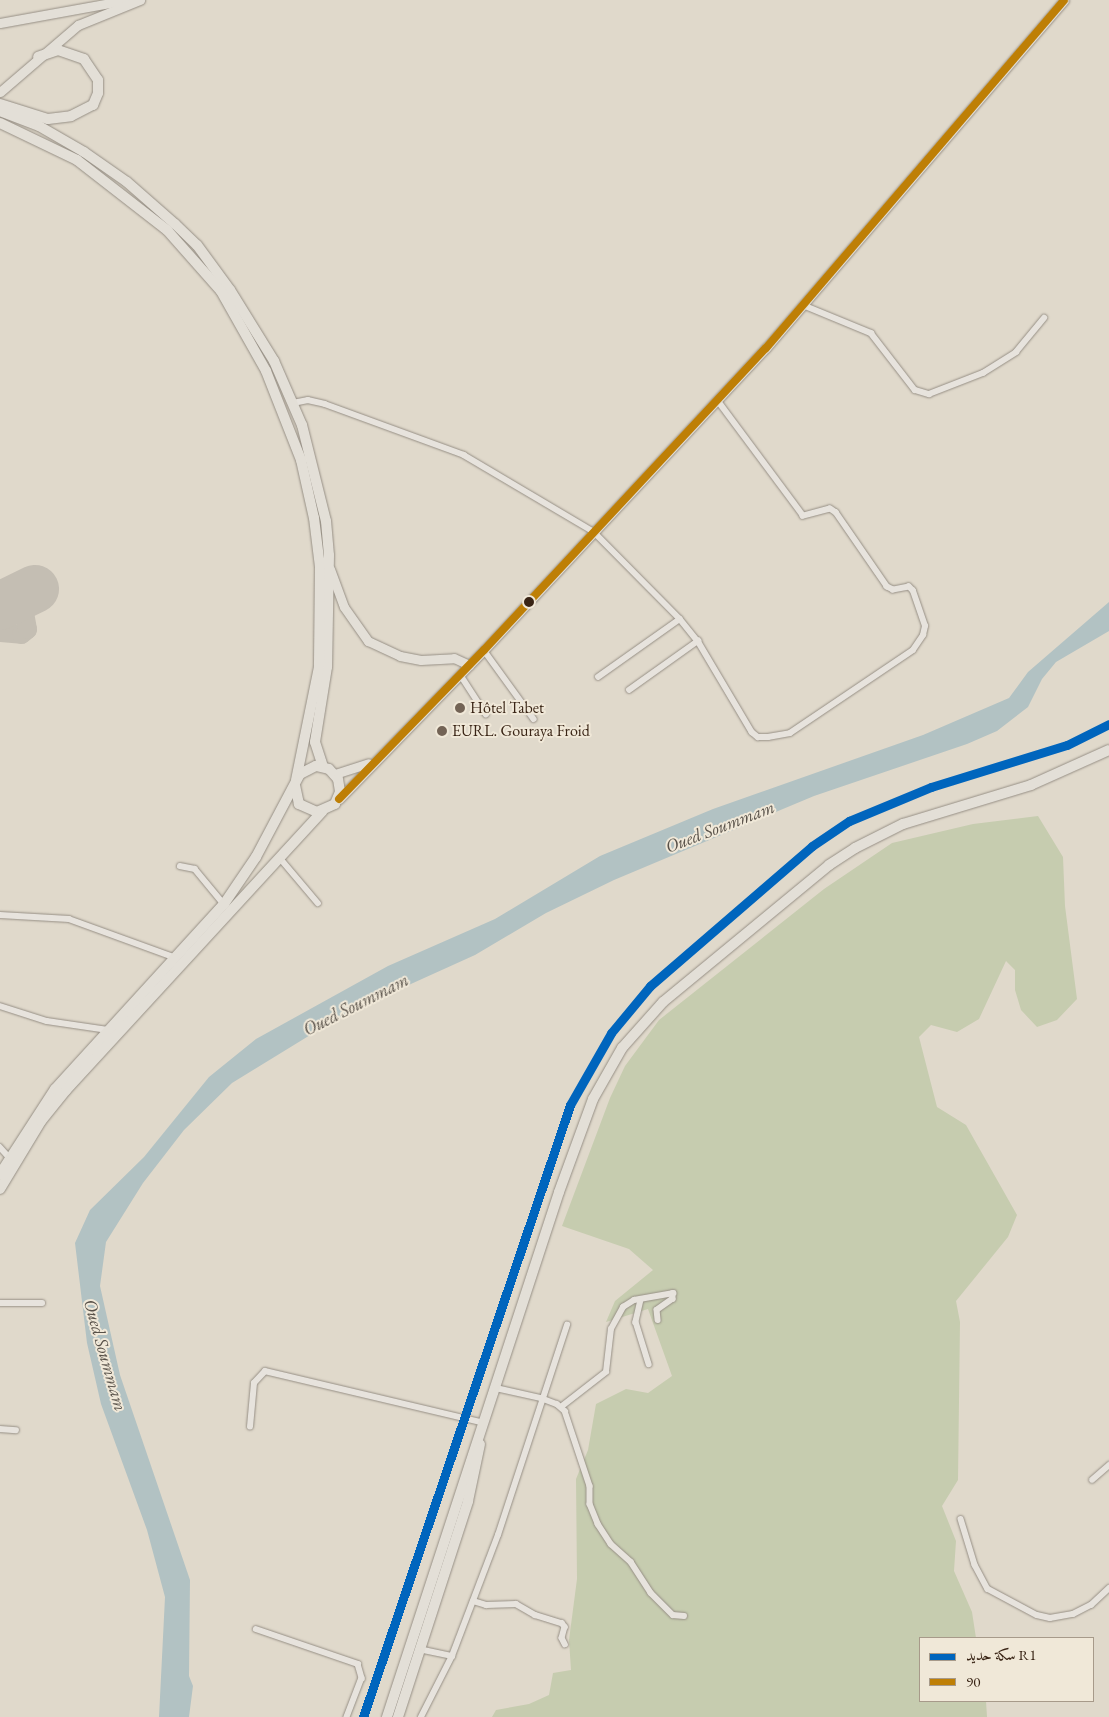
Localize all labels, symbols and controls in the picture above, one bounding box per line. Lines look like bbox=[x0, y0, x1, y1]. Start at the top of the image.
unlabelled marker bbox=[524, 597, 534, 607]
place label: Hôtel Tabet bbox=[470, 698, 544, 718]
marker: Hôtel Tabet bbox=[454, 702, 466, 714]
place label: EURL. Gouraya Froid bbox=[452, 721, 590, 741]
marker: EURL. Gouraya Froid bbox=[436, 725, 448, 737]
water label: Oued Soummam bbox=[662, 796, 778, 858]
water label: Oued Soummam bbox=[300, 969, 412, 1041]
water label: Oued Soummam bbox=[79, 1297, 131, 1413]
legend bbox=[919, 1637, 1094, 1702]
text: سكة حديد R1 bbox=[966, 1645, 1036, 1664]
text: 90 bbox=[966, 1672, 980, 1691]

